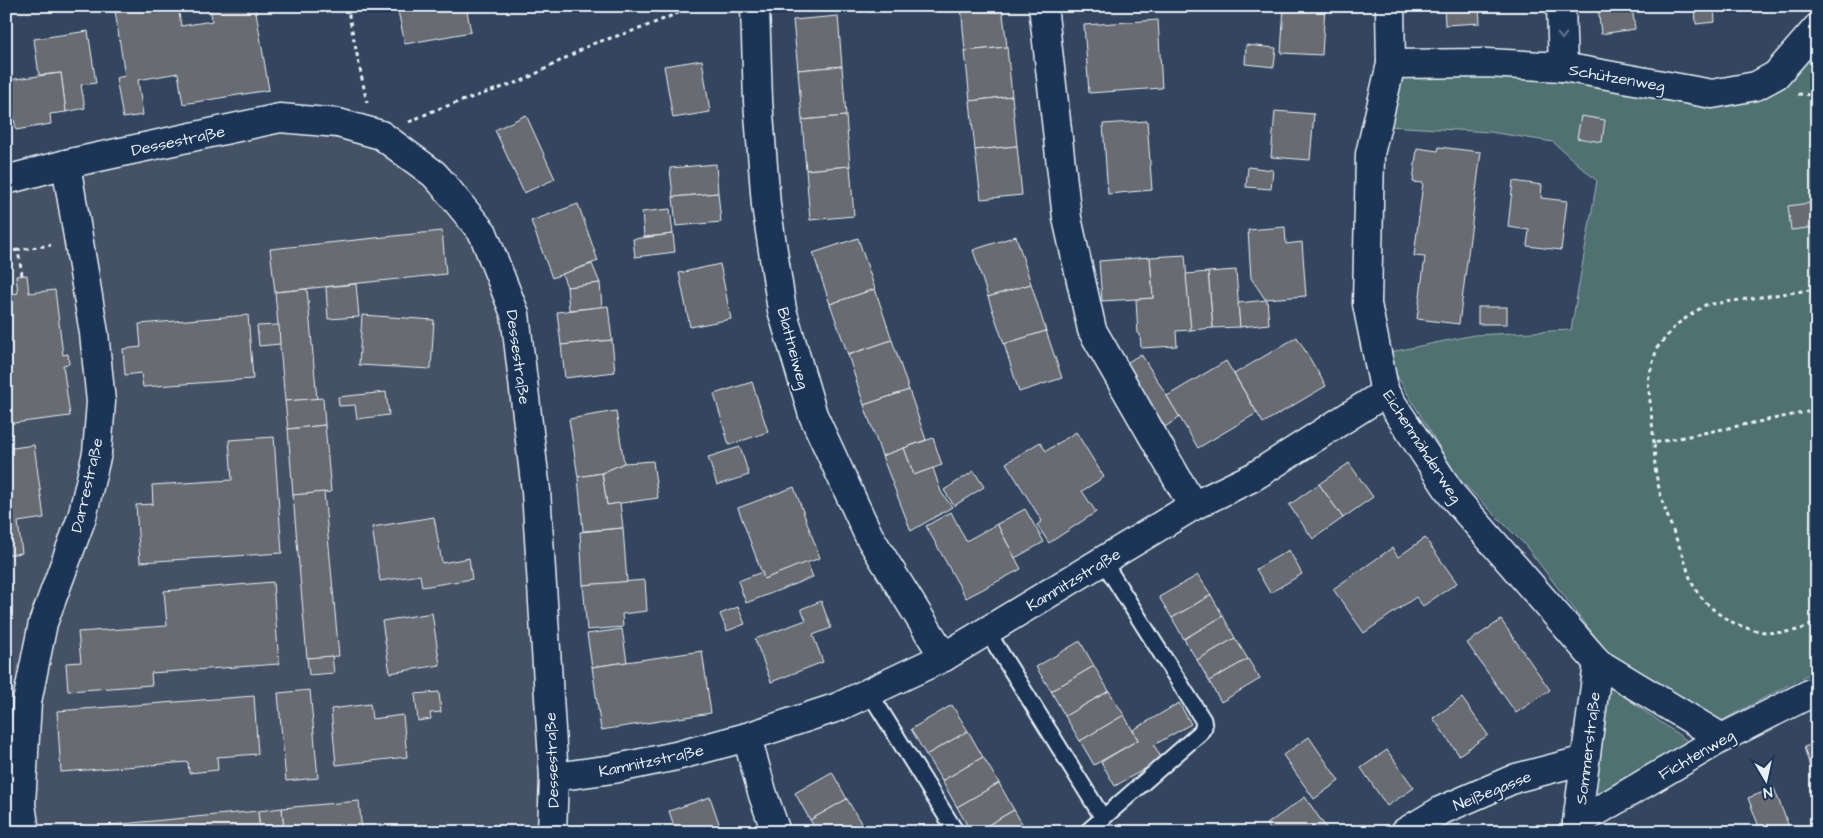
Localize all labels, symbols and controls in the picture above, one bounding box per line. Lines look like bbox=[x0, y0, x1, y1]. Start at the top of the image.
one-way arrow bbox=[1557, 33, 1567, 41]
street label: Schützenweg bbox=[1567, 59, 1667, 98]
street label: Dessestraße bbox=[129, 120, 227, 162]
street label: Blattneiweg bbox=[771, 305, 815, 392]
street label: Dessestraße bbox=[500, 308, 536, 406]
street label: Eichenmähderweg bbox=[1377, 386, 1467, 508]
street label: Darrestraße bbox=[65, 435, 109, 535]
street label: Kamnitzstraße bbox=[1022, 543, 1125, 617]
street label: Sommerstraße bbox=[1570, 690, 1606, 806]
street label: Dessestraße bbox=[539, 712, 565, 808]
street label: Fichtenweg bbox=[1654, 724, 1739, 786]
street label: Kamnitzstraße bbox=[597, 739, 706, 783]
north arrow bbox=[1740, 756, 1790, 806]
street label: Neißegasse bbox=[1450, 765, 1535, 817]
text: N bbox=[1762, 781, 1774, 802]

